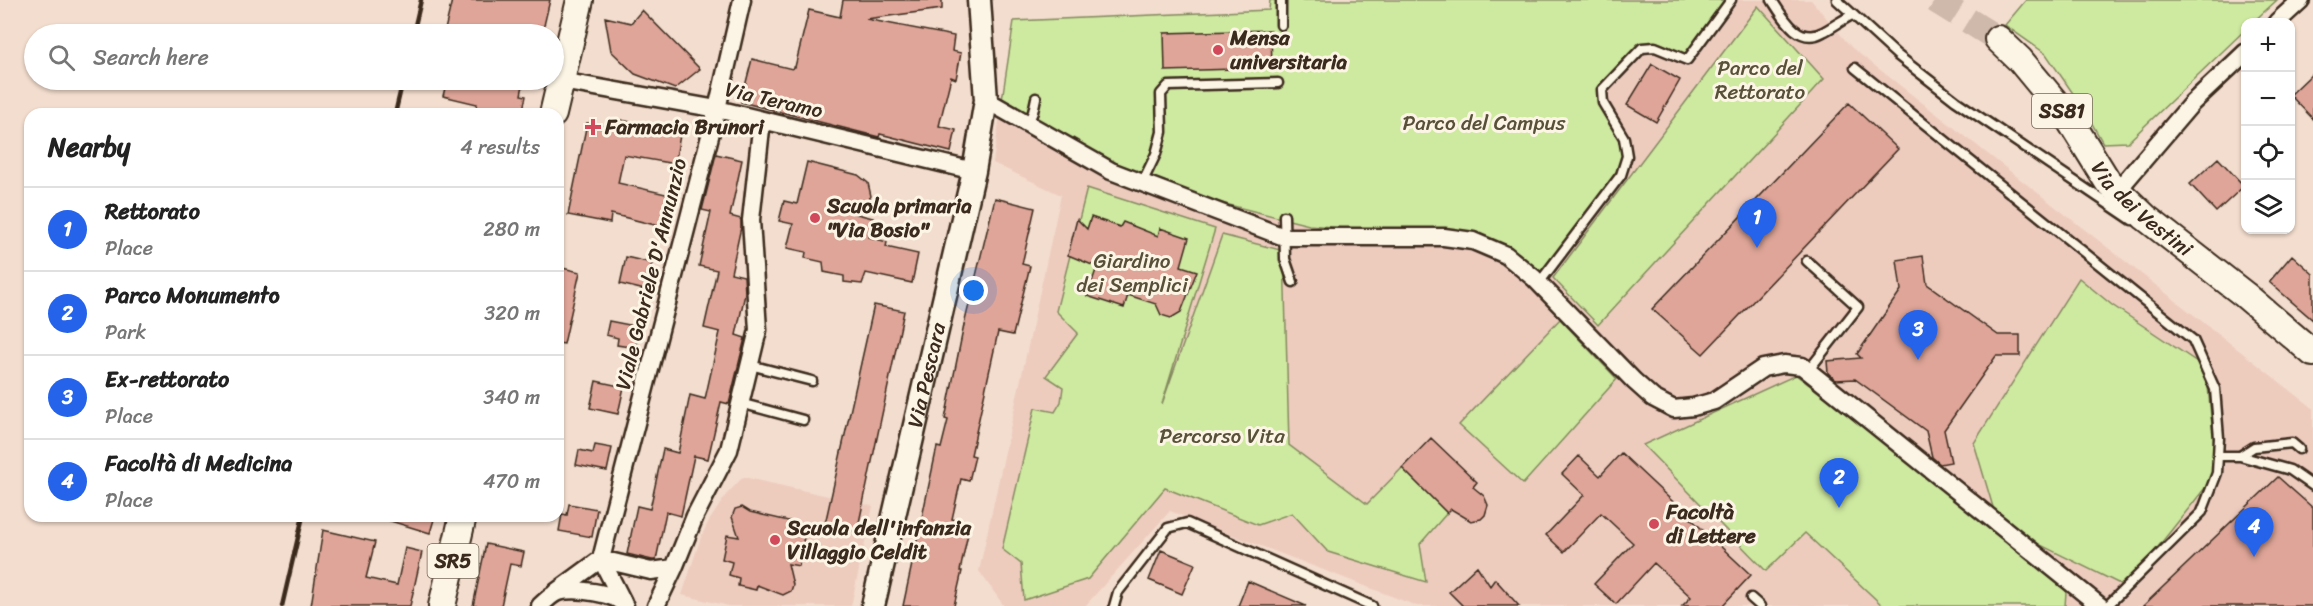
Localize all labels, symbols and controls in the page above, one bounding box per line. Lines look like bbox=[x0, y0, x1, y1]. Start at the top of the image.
map controls bbox=[2241, 18, 2295, 234]
button: + bbox=[2241, 18, 2295, 72]
place label: Mensa universitaria bbox=[1229, 19, 1347, 81]
search box bbox=[24, 24, 564, 90]
text: Search here bbox=[93, 38, 209, 77]
icon: search bbox=[45, 41, 78, 74]
marker: Mensa universitaria bbox=[1211, 43, 1225, 57]
park label: Parco del Rettorato bbox=[1715, 49, 1806, 111]
street label: Via Teramo bbox=[721, 70, 827, 130]
button: − bbox=[2241, 72, 2295, 126]
road number: SS81 bbox=[2032, 94, 2092, 128]
park label: Parco del Campus bbox=[1403, 104, 1566, 142]
place label: Farmacia Brunori bbox=[604, 108, 765, 146]
marker: Farmacia Brunori bbox=[586, 120, 600, 134]
text: Nearby bbox=[48, 124, 130, 170]
button: locate bbox=[2241, 126, 2295, 180]
text: 4 results bbox=[460, 130, 540, 165]
street label: Via dei Vestini bbox=[2080, 153, 2202, 268]
street label: Viale Gabriele D'Annunzio bbox=[604, 154, 698, 394]
button: layers bbox=[2241, 180, 2295, 234]
place label: Scuola primaria "Via Bosio" bbox=[826, 187, 972, 249]
text: Rettorato bbox=[105, 192, 200, 231]
pin: 1 bbox=[1738, 198, 1776, 248]
marker: Scuola primaria "Via Bosio" bbox=[808, 211, 822, 225]
text: 1 bbox=[63, 212, 72, 247]
text: 280 m bbox=[483, 212, 540, 247]
text: Place bbox=[105, 231, 153, 266]
park label: Giardino dei Semplici bbox=[1076, 242, 1189, 304]
text: Parco Monumento bbox=[105, 276, 280, 315]
your location bbox=[959, 276, 988, 305]
text: 2 bbox=[62, 296, 73, 331]
text: 320 m bbox=[484, 296, 540, 331]
pin: 3 bbox=[1898, 310, 1938, 360]
text: Park bbox=[105, 315, 146, 350]
street label: Via Pescara bbox=[896, 318, 957, 431]
text: Ex-rettorato bbox=[105, 360, 229, 399]
text: 3 bbox=[62, 380, 73, 415]
text: 340 m bbox=[483, 380, 540, 415]
text: Place bbox=[105, 399, 153, 434]
park label: Percorso Vita bbox=[1159, 417, 1285, 455]
text: Facoltà di Medicina bbox=[105, 444, 292, 483]
pin: 2 bbox=[1820, 458, 1858, 508]
text: 4 bbox=[61, 464, 74, 499]
text: 470 m bbox=[483, 464, 540, 499]
text: Place bbox=[105, 483, 153, 518]
place label: Facoltà di Lettere bbox=[1665, 493, 1756, 555]
pin: 4 bbox=[2234, 508, 2274, 557]
place label: Scuola dell'infanzia Villaggio Celdit bbox=[786, 509, 972, 571]
marker: Facoltà di Lettere bbox=[1647, 517, 1661, 531]
marker: Scuola dell'infanzia Villaggio Celdit bbox=[768, 533, 782, 547]
road number: SR5 bbox=[428, 544, 478, 578]

